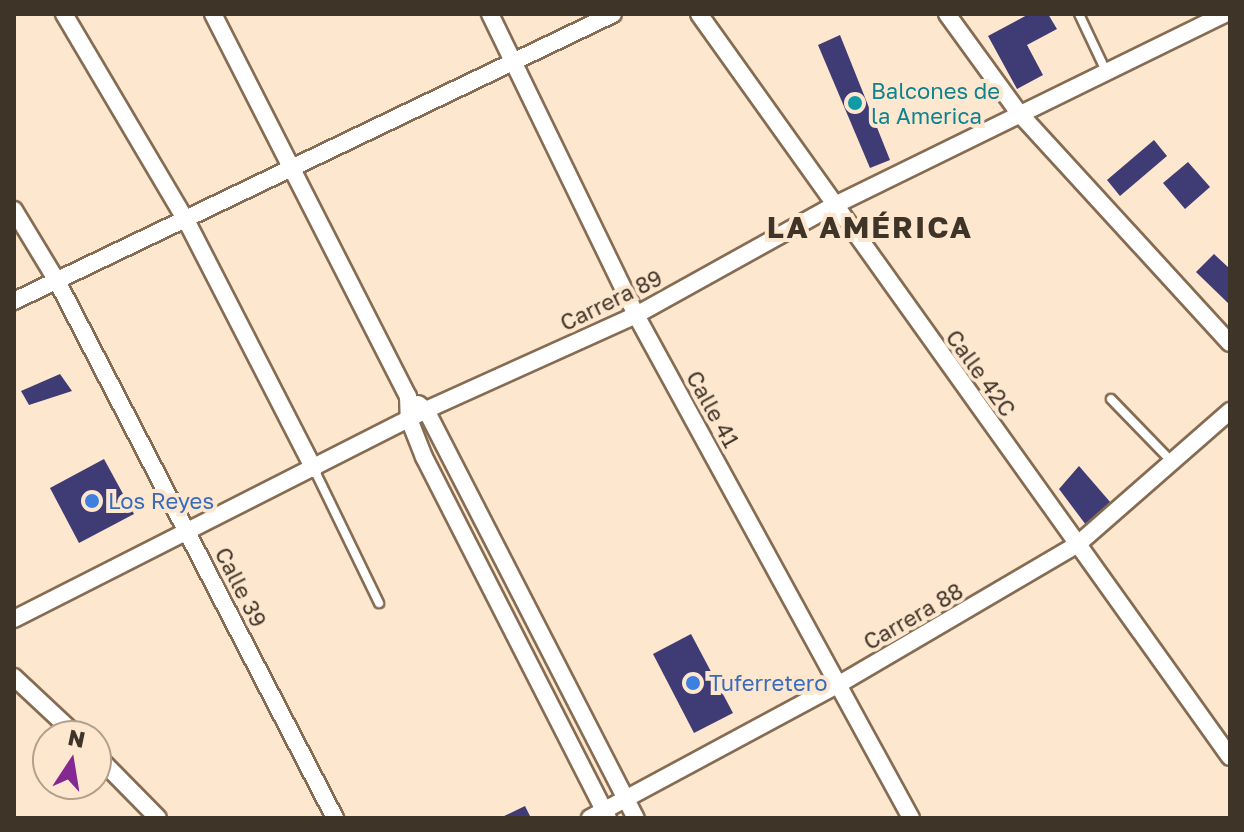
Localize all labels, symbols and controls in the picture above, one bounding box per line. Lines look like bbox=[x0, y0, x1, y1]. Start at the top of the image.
place label: Balcones de la America bbox=[871, 77, 1000, 128]
marker: Balcones de la America bbox=[846, 94, 864, 112]
district label: LA AMÉRICA bbox=[767, 209, 973, 245]
street label: Carrera 89 bbox=[556, 264, 666, 336]
street label: Calle 42C bbox=[941, 325, 1021, 421]
street label: Calle 41 bbox=[681, 366, 745, 452]
place label: Los Reyes bbox=[108, 488, 214, 514]
marker: Los Reyes bbox=[83, 492, 101, 510]
street label: Calle 39 bbox=[210, 543, 272, 631]
street label: Carrera 88 bbox=[859, 577, 967, 655]
place label: Tuferretero bbox=[709, 670, 827, 696]
marker: Tuferretero bbox=[684, 674, 702, 692]
north arrow bbox=[32, 720, 112, 800]
text: N bbox=[66, 723, 88, 753]

